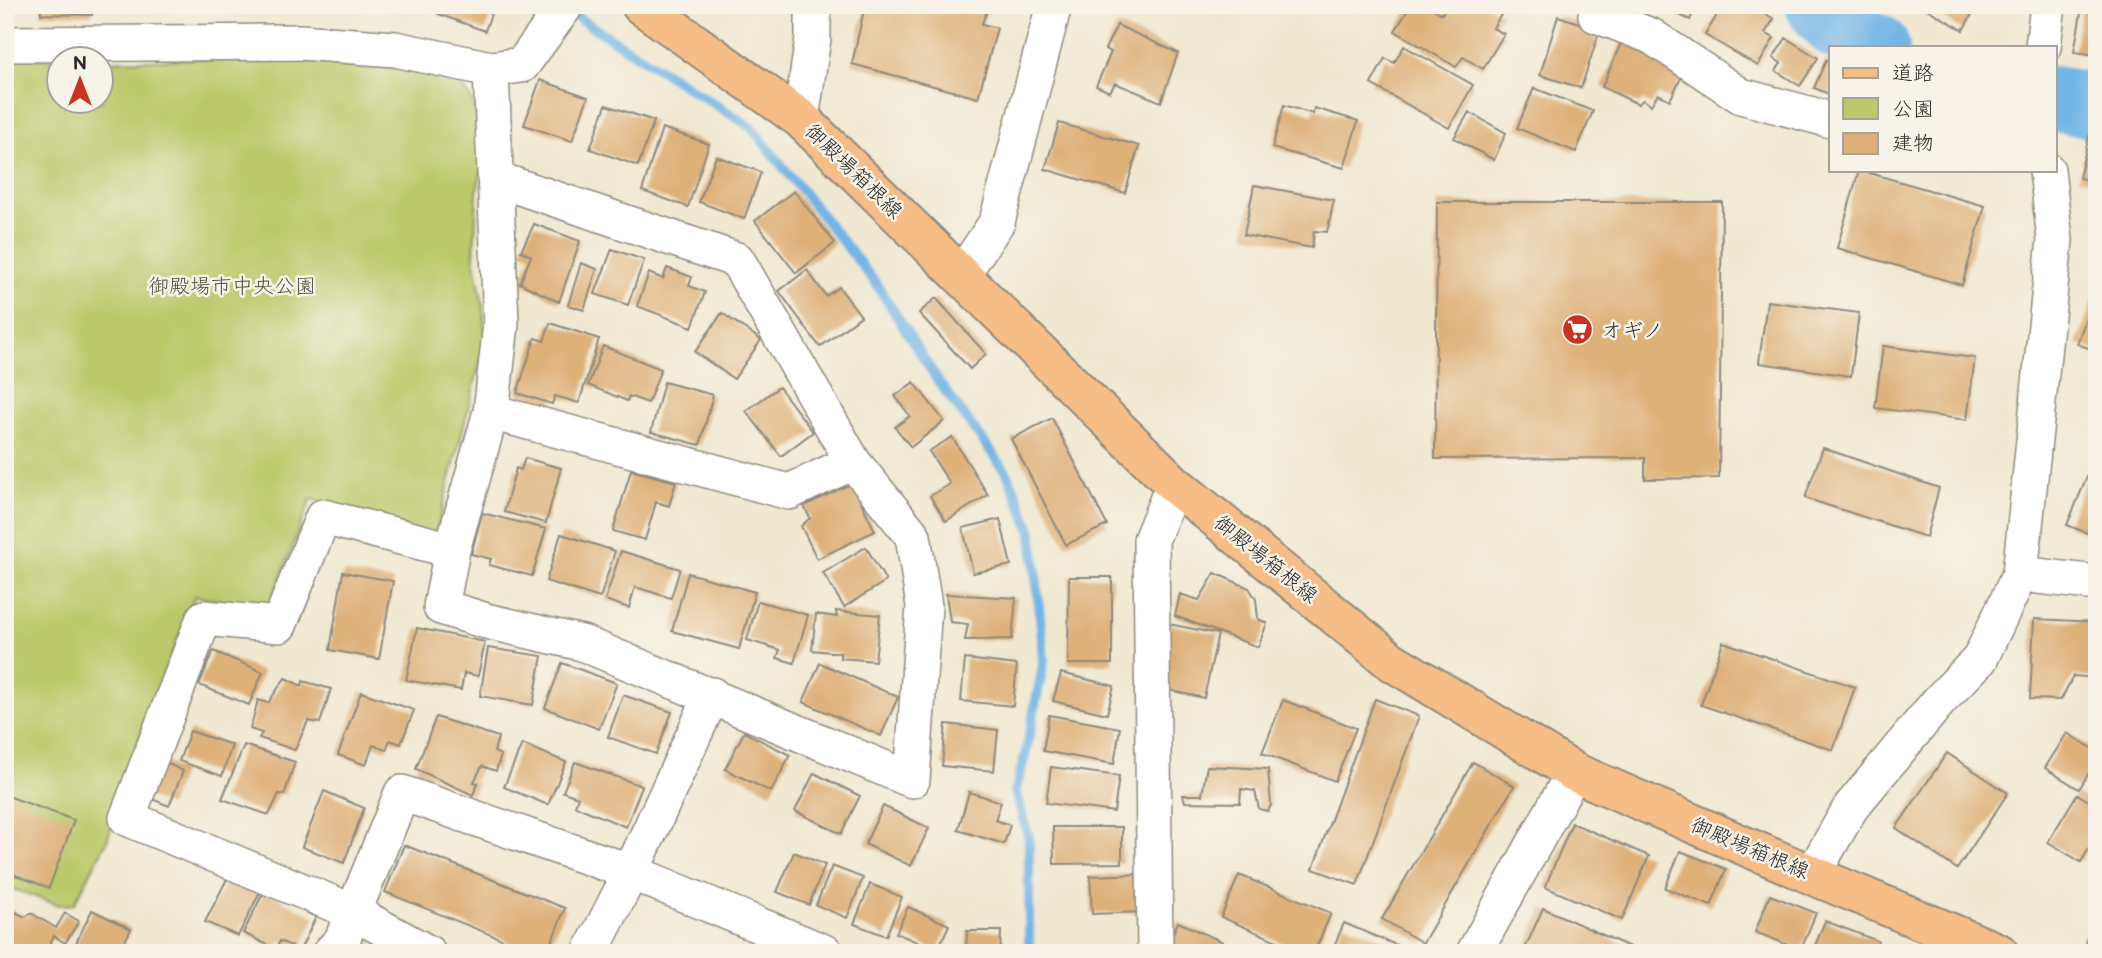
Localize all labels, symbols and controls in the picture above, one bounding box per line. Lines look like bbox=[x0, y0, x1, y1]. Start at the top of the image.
north arrow bbox=[46, 46, 116, 116]
legend bbox=[1829, 46, 2056, 172]
text: N bbox=[73, 53, 87, 76]
text: 道路 bbox=[1892, 61, 1934, 86]
text: 公園 bbox=[1892, 97, 1934, 122]
street label: 御殿場箱根線 bbox=[800, 119, 908, 224]
text: 建物 bbox=[1892, 131, 1934, 156]
park label: 御殿場市中央公園 bbox=[148, 274, 316, 299]
supermarket icon: オギノ bbox=[1561, 313, 1595, 347]
place label: オギノ bbox=[1601, 318, 1664, 343]
street label: 御殿場箱根線 bbox=[1209, 510, 1323, 609]
street label: 御殿場箱根線 bbox=[1687, 812, 1813, 885]

